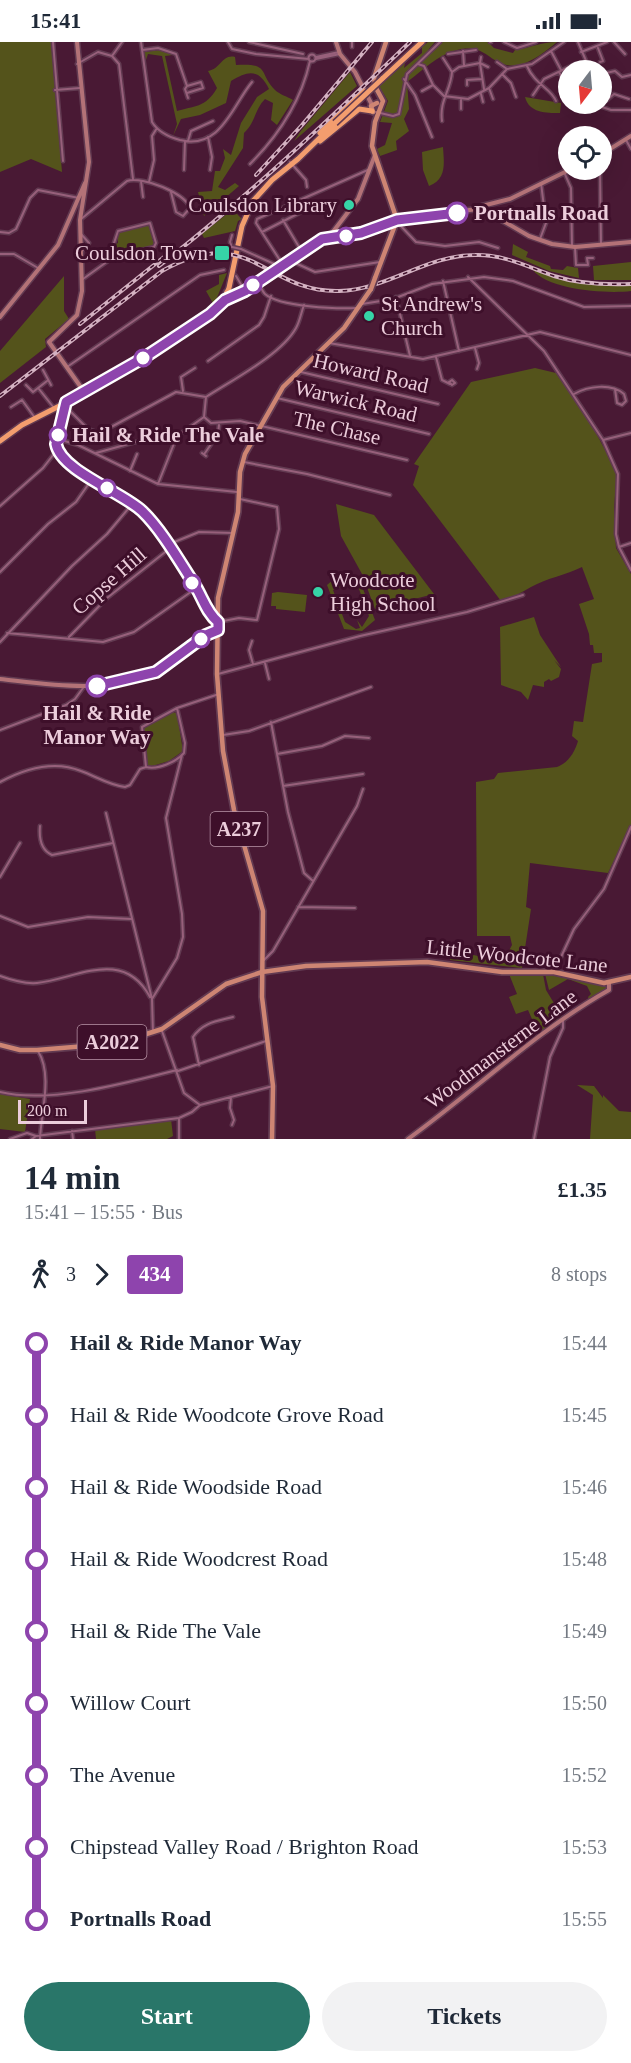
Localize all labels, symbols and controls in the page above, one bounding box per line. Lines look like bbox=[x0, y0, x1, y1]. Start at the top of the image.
text: 15:41 bbox=[30, 8, 81, 33]
north arrow bbox=[558, 60, 612, 114]
map controls bbox=[558, 60, 612, 180]
button: locate bbox=[558, 126, 612, 180]
place label: Coulsdon Library bbox=[188, 193, 337, 217]
marker: Coulsdon Library bbox=[342, 198, 356, 212]
place label: Portnalls Road bbox=[474, 201, 609, 225]
marker: Portnalls Road bbox=[446, 202, 468, 224]
unlabelled marker bbox=[337, 227, 355, 245]
place label: Coulsdon Town bbox=[75, 241, 208, 265]
marker: Coulsdon Town bbox=[213, 244, 231, 262]
unlabelled marker bbox=[244, 276, 262, 294]
place label: St Andrew's Church bbox=[381, 292, 482, 340]
marker: St Andrew's Church bbox=[362, 309, 376, 323]
street label: Howard Road bbox=[311, 348, 431, 398]
unlabelled marker bbox=[134, 349, 152, 367]
street label: Warwick Road bbox=[292, 375, 420, 427]
street label: The Chase bbox=[291, 406, 383, 450]
place label: Hail & Ride The Vale bbox=[72, 423, 264, 447]
marker: Hail & Ride The Vale bbox=[49, 426, 67, 444]
unlabelled marker bbox=[98, 479, 116, 497]
street label: Copse Hill bbox=[67, 542, 151, 620]
place label: Woodcote High School bbox=[330, 568, 436, 616]
unlabelled marker bbox=[183, 574, 201, 592]
marker: Woodcote High School bbox=[311, 585, 325, 599]
unlabelled marker bbox=[192, 630, 210, 648]
marker: Hail & Ride Manor Way bbox=[86, 675, 108, 697]
place label: Hail & Ride Manor Way bbox=[43, 701, 151, 749]
road number: A237 bbox=[210, 812, 268, 846]
street label: Little Woodcote Lane bbox=[425, 935, 609, 977]
street label: Woodmansterne Lane bbox=[421, 984, 581, 1114]
road number: A2022 bbox=[78, 1025, 146, 1059]
scale bar bbox=[18, 1097, 87, 1124]
text: 200 m bbox=[27, 1102, 67, 1119]
text: 14 min bbox=[24, 1160, 120, 1196]
text: £1.35 bbox=[558, 1177, 607, 1202]
text: 15:41 – 15:55 · Bus bbox=[24, 1201, 183, 1223]
icon: walk bbox=[24, 1258, 57, 1291]
icon: forward bbox=[85, 1258, 118, 1291]
text: 434 bbox=[139, 1262, 171, 1286]
text: 3 bbox=[66, 1263, 76, 1285]
text: 8 stops bbox=[551, 1263, 607, 1285]
text: Hail & Ride Manor Way bbox=[70, 1330, 301, 1355]
text: 15:44 bbox=[561, 1332, 607, 1354]
text: Hail & Ride Woodcote Grove Road bbox=[70, 1402, 384, 1427]
text: 15:45 bbox=[561, 1404, 607, 1426]
text: Hail & Ride Woodside Road bbox=[70, 1474, 322, 1499]
text: 15:46 bbox=[561, 1476, 607, 1498]
text: Hail & Ride Woodcrest Road bbox=[70, 1546, 328, 1571]
text: 15:48 bbox=[561, 1548, 607, 1570]
text: Hail & Ride The Vale bbox=[70, 1618, 261, 1643]
text: 15:49 bbox=[561, 1620, 607, 1642]
text: Willow Court bbox=[70, 1690, 191, 1715]
text: 15:50 bbox=[561, 1692, 607, 1714]
text: The Avenue bbox=[70, 1762, 175, 1787]
text: 15:52 bbox=[561, 1764, 607, 1786]
text: Chipstead Valley Road / Brighton Road bbox=[70, 1834, 419, 1859]
text: 15:53 bbox=[561, 1836, 607, 1858]
text: Portnalls Road bbox=[70, 1906, 211, 1931]
text: 15:55 bbox=[561, 1908, 607, 1930]
button: Start bbox=[24, 1982, 310, 2051]
button: Tickets bbox=[322, 1982, 607, 2051]

